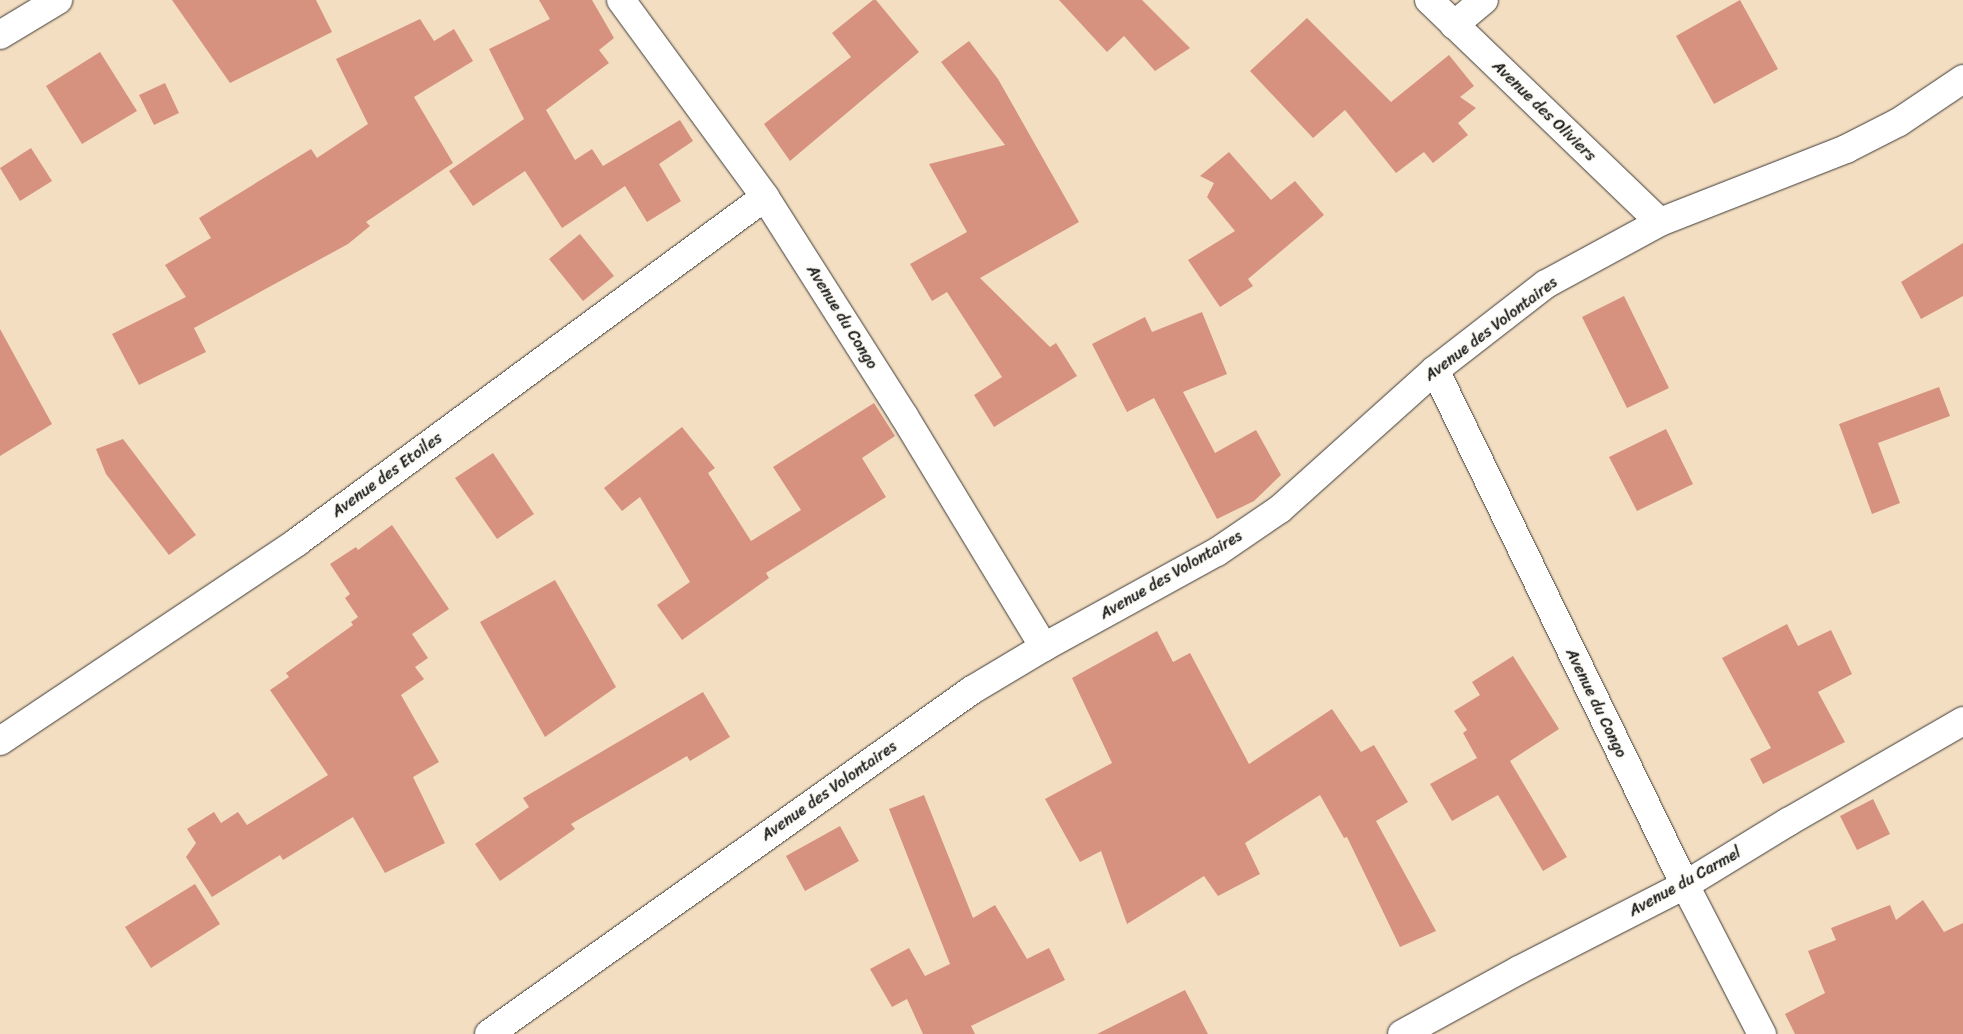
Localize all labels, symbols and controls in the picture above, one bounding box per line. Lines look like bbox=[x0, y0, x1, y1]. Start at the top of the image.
street label: Avenue des Oliviers bbox=[1488, 57, 1600, 165]
street label: Avenue du Congo bbox=[802, 261, 882, 373]
street label: Avenue des Volontaires bbox=[1421, 273, 1561, 385]
street label: Avenue des Etoiles bbox=[329, 429, 445, 521]
street label: Avenue des Volontaires bbox=[1096, 526, 1246, 624]
street label: Avenue du Congo bbox=[1561, 645, 1631, 761]
street label: Avenue des Volontaires bbox=[757, 737, 901, 845]
street label: Avenue du Carmel bbox=[1625, 843, 1745, 921]

